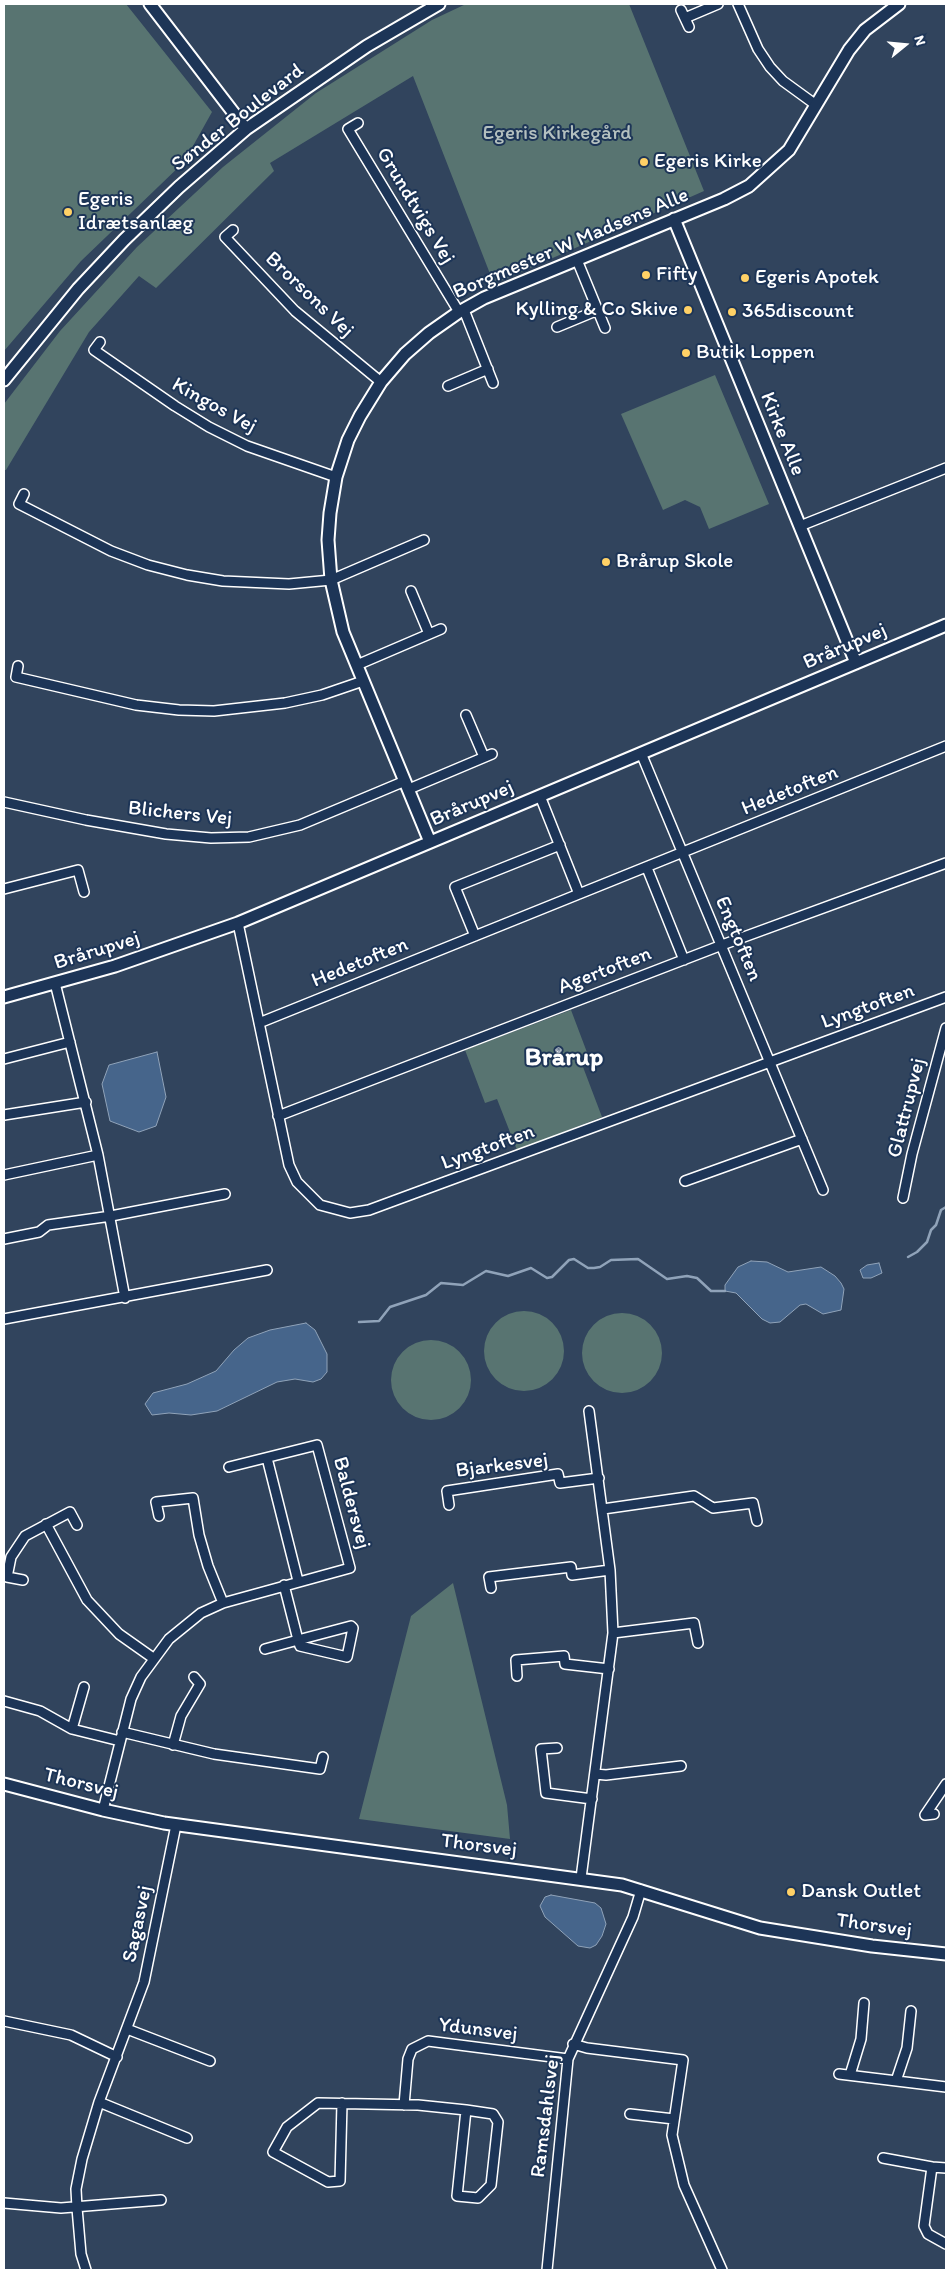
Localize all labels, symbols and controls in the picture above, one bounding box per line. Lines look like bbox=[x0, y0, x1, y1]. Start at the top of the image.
north arrow bbox=[880, 20, 930, 70]
text: N bbox=[910, 33, 929, 47]
street label: Sønder Boulevard bbox=[167, 58, 309, 178]
park label: Egeris Kirkegård bbox=[483, 121, 631, 147]
street label: Grundtvigs Vej bbox=[370, 143, 460, 269]
place label: Egeris Kirke bbox=[654, 149, 762, 175]
marker: Egeris Kirke bbox=[638, 156, 650, 168]
street label: Borgmester W Madsens Alle bbox=[449, 183, 693, 305]
place label: Egeris Idrætsanlæg bbox=[78, 187, 193, 237]
marker: Egeris Idrætsanlæg bbox=[62, 206, 74, 218]
street label: Brorsons Vej bbox=[259, 247, 359, 343]
place label: Fifty bbox=[656, 262, 697, 288]
place label: Egeris Apotek bbox=[755, 265, 879, 291]
marker: Fifty bbox=[640, 269, 652, 281]
marker: Egeris Apotek bbox=[739, 272, 751, 284]
place label: Kylling & Co Skive bbox=[515, 297, 678, 323]
place label: 365discount bbox=[742, 299, 854, 325]
marker: Kylling & Co Skive bbox=[682, 304, 694, 316]
marker: 365discount bbox=[726, 306, 738, 318]
place label: Butik Loppen bbox=[696, 340, 815, 366]
marker: Butik Loppen bbox=[680, 347, 692, 359]
street label: Kingos Vej bbox=[167, 372, 261, 440]
street label: Kirke Alle bbox=[754, 389, 810, 479]
place label: Brårup Skole bbox=[616, 549, 733, 575]
marker: Brårup Skole bbox=[600, 556, 612, 568]
street label: Brårupvej bbox=[799, 618, 891, 676]
street label: Hedetoften bbox=[738, 760, 842, 822]
street label: Brårupvej bbox=[426, 775, 518, 833]
street label: Blichers Vej bbox=[127, 796, 233, 832]
street label: Engtoften bbox=[709, 893, 767, 985]
street label: Brårupvej bbox=[51, 926, 143, 976]
street label: Hedetoften bbox=[308, 932, 412, 994]
street label: Agertoften bbox=[555, 942, 655, 1000]
street label: Lyngtoften bbox=[818, 979, 918, 1035]
district label: Brårup bbox=[525, 1042, 603, 1074]
street label: Glattrupvej bbox=[882, 1056, 932, 1160]
street label: Lyngtoften bbox=[438, 1120, 538, 1176]
street label: Bjarkesvej bbox=[454, 1448, 550, 1484]
street label: Baldersvej bbox=[327, 1454, 375, 1552]
street label: Thorsvej bbox=[41, 1763, 121, 1805]
street label: Thorsvej bbox=[440, 1829, 518, 1863]
place label: Dansk Outlet bbox=[801, 1879, 921, 1905]
street label: Sagasvej bbox=[118, 1883, 158, 1965]
marker: Dansk Outlet bbox=[785, 1886, 797, 1898]
street label: Thorsvej bbox=[835, 1908, 913, 1944]
street label: Ydunsvej bbox=[437, 2013, 519, 2047]
street label: Ramsdahlsvej bbox=[526, 2053, 566, 2179]

